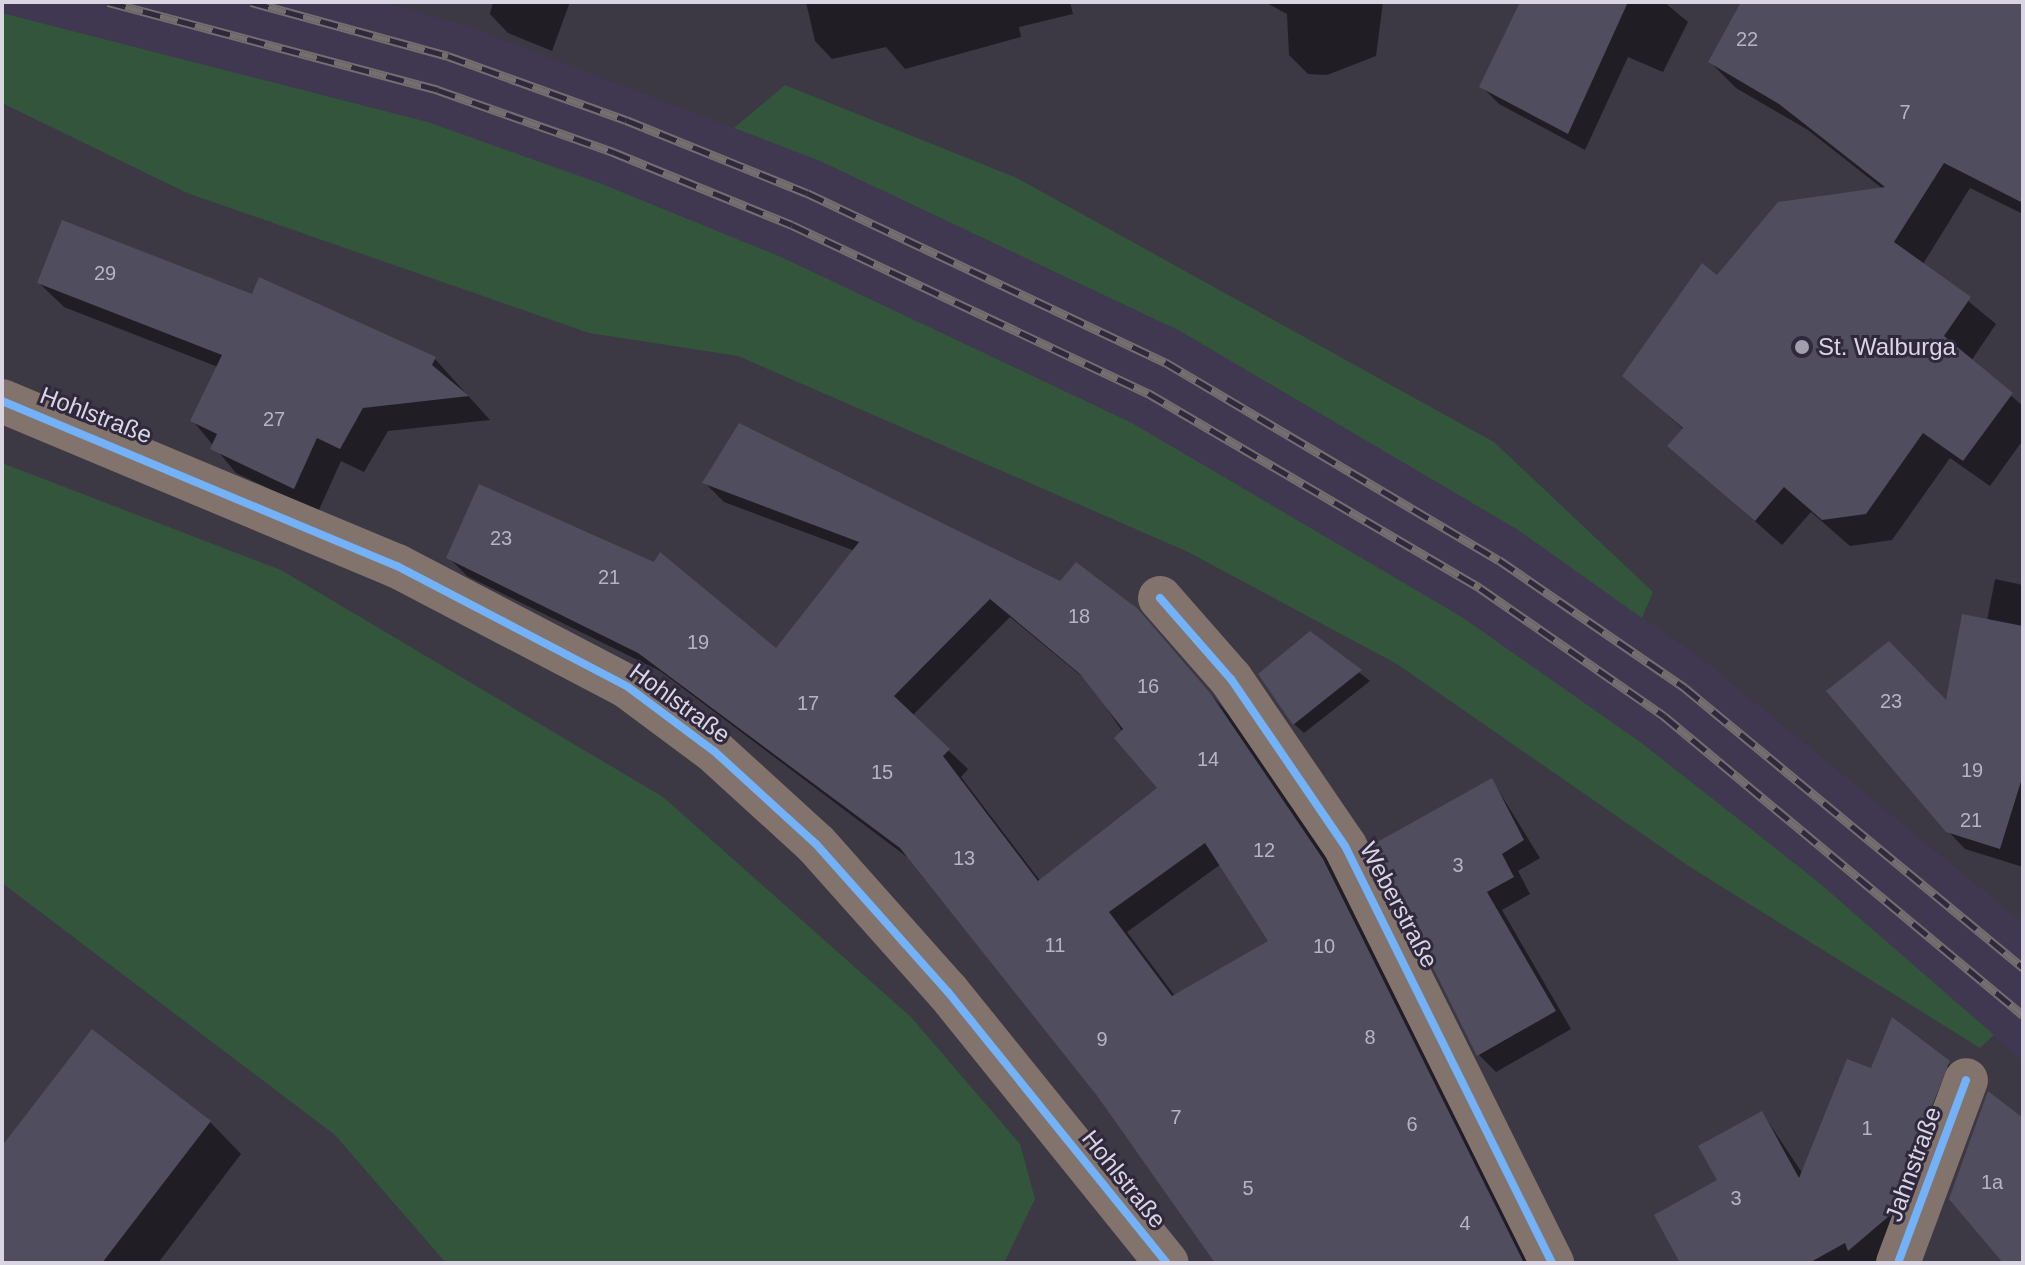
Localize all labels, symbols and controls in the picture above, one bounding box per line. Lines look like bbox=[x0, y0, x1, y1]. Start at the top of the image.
house number: 22 bbox=[1736, 27, 1758, 51]
house number: 7 bbox=[1899, 100, 1911, 124]
house number: 29 bbox=[94, 261, 116, 285]
place label: St. Walburga bbox=[1818, 333, 1956, 361]
marker: St. Walburga bbox=[1793, 338, 1811, 356]
street label: Hohlstraße bbox=[36, 381, 156, 449]
house number: 27 bbox=[263, 407, 285, 431]
house number: 23 bbox=[490, 526, 512, 550]
house number: 21 bbox=[598, 565, 620, 589]
house number: 18 bbox=[1068, 604, 1090, 628]
house number: 19 bbox=[687, 630, 709, 654]
street label: Hohlstraße bbox=[624, 657, 736, 749]
house number: 16 bbox=[1137, 674, 1159, 698]
house number: 23 bbox=[1880, 689, 1902, 713]
house number: 17 bbox=[797, 691, 819, 715]
house number: 14 bbox=[1197, 747, 1219, 771]
house number: 19 bbox=[1961, 758, 1983, 782]
house number: 15 bbox=[871, 760, 893, 784]
house number: 21 bbox=[1960, 808, 1982, 832]
street label: Weberstraße bbox=[1354, 837, 1444, 973]
house number: 12 bbox=[1253, 838, 1275, 862]
house number: 13 bbox=[953, 846, 975, 870]
house number: 3 bbox=[1452, 853, 1464, 877]
house number: 11 bbox=[1045, 933, 1065, 957]
house number: 10 bbox=[1313, 934, 1335, 958]
house number: 8 bbox=[1364, 1025, 1376, 1049]
house number: 9 bbox=[1096, 1027, 1108, 1051]
street label: Jahnstraße bbox=[1879, 1103, 1947, 1225]
house number: 7 bbox=[1170, 1105, 1182, 1129]
house number: 6 bbox=[1406, 1112, 1418, 1136]
house number: 1 bbox=[1861, 1116, 1873, 1140]
street label: Hohlstraße bbox=[1076, 1124, 1172, 1234]
house number: 1a bbox=[1981, 1170, 2003, 1194]
house number: 5 bbox=[1242, 1176, 1254, 1200]
house number: 3 bbox=[1730, 1186, 1742, 1210]
house number: 4 bbox=[1459, 1211, 1471, 1235]

